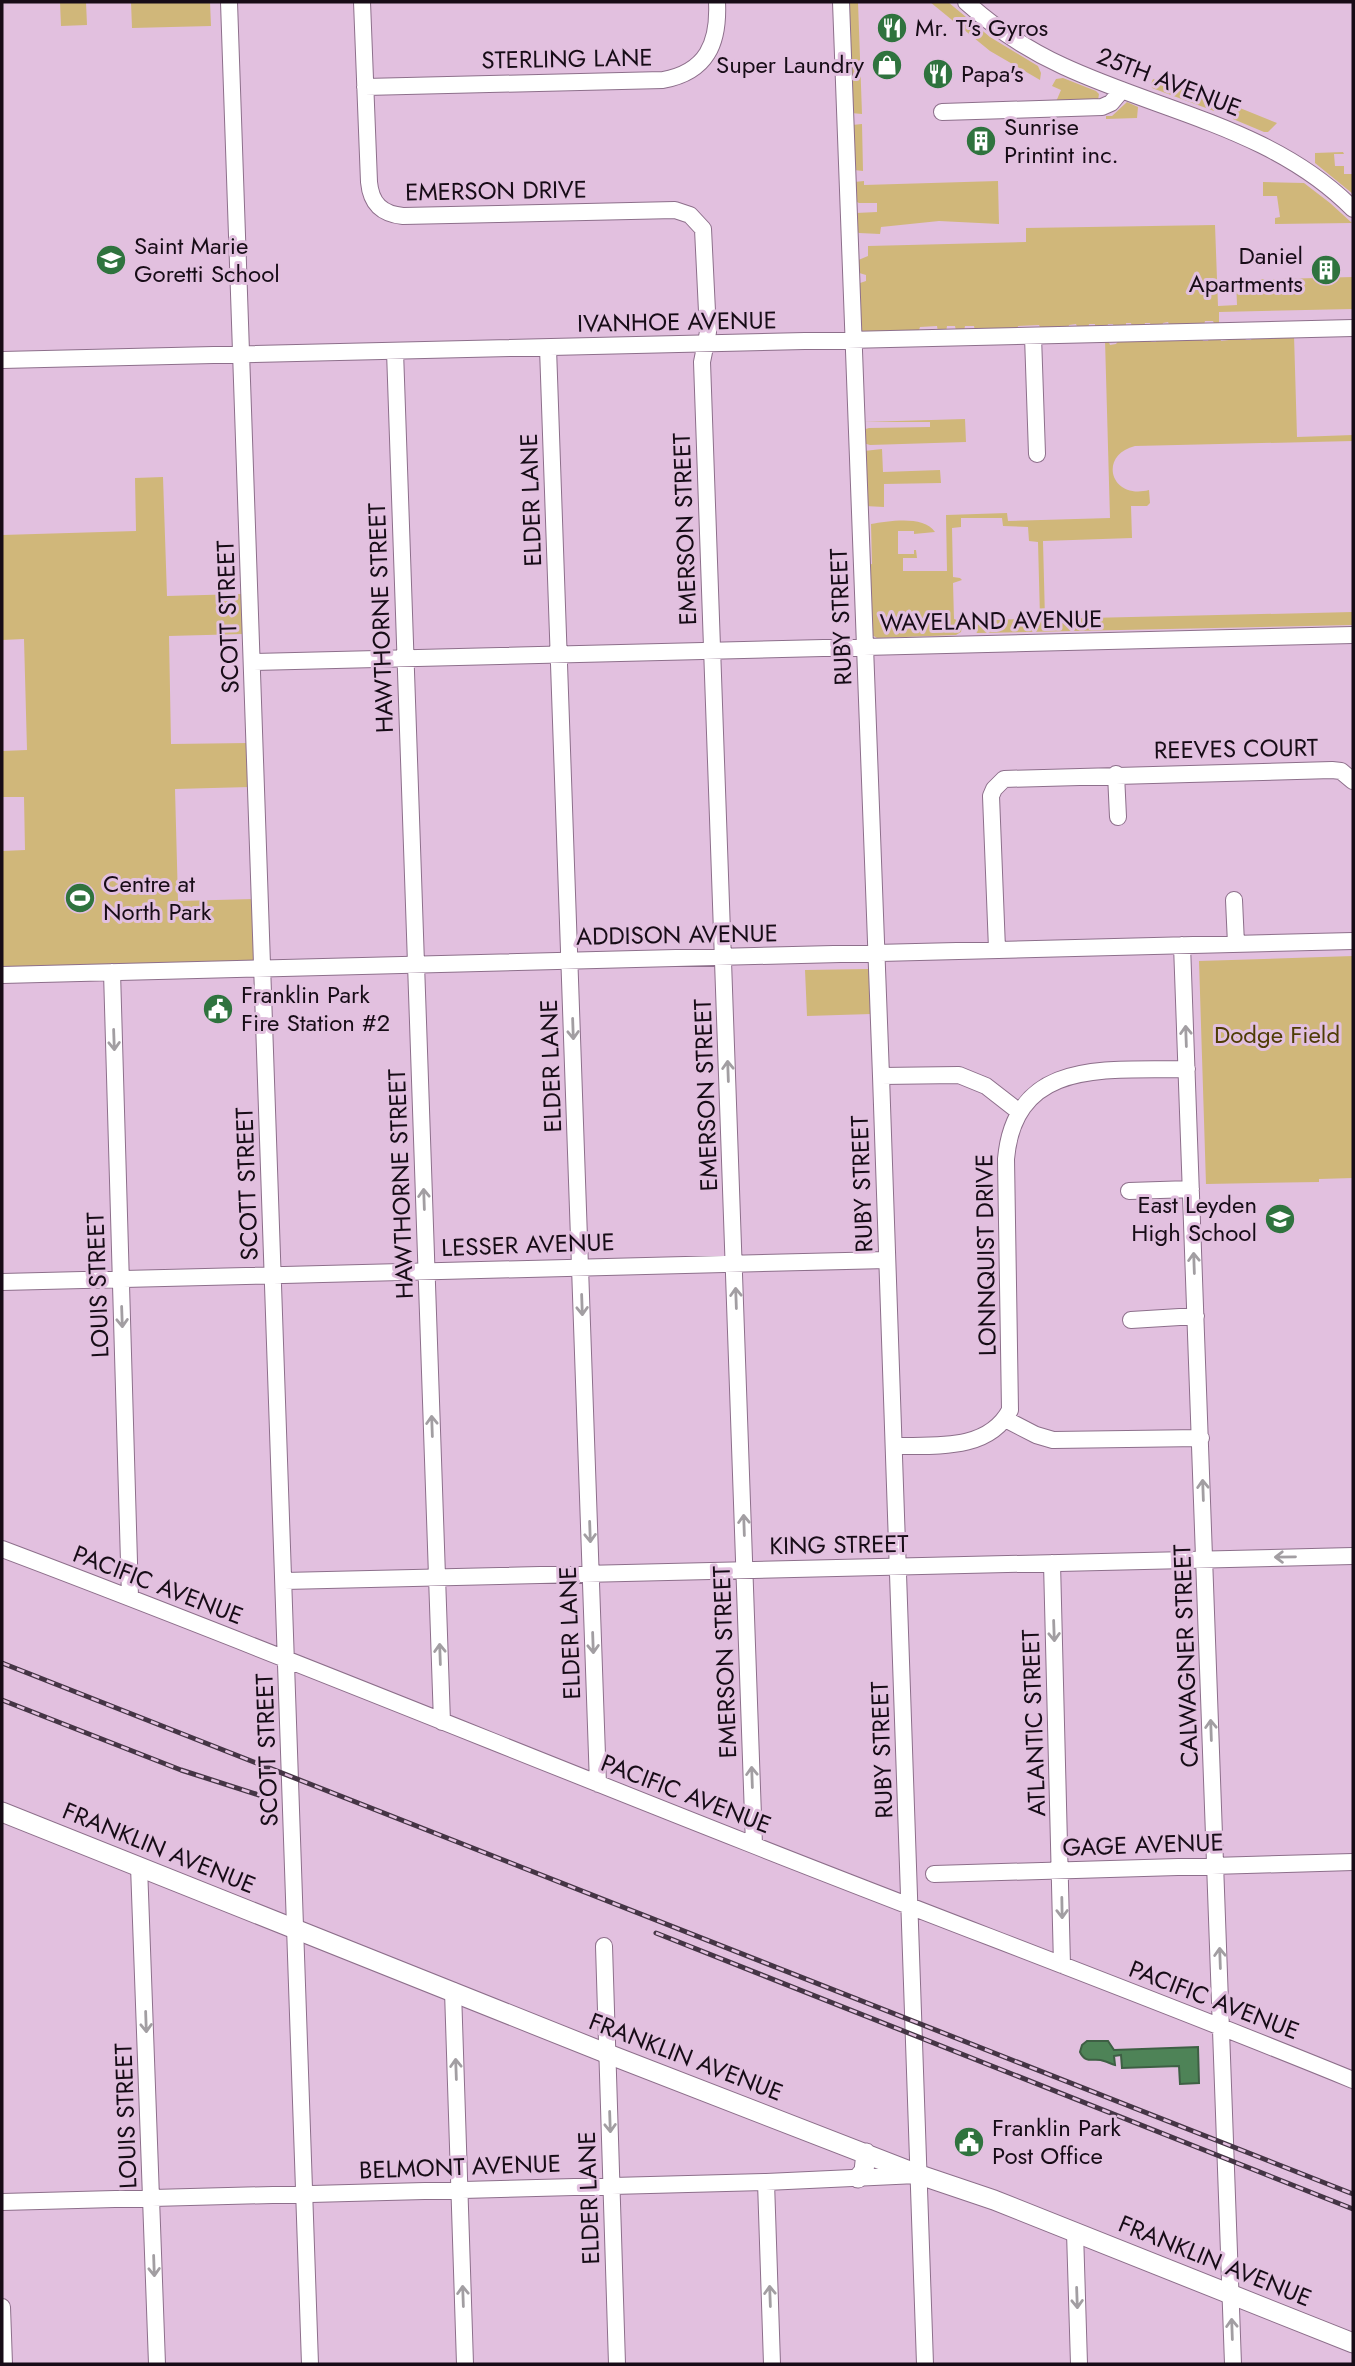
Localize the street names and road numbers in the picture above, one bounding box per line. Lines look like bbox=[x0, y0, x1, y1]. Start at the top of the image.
street label: 25TH AVENUE bbox=[1092, 38, 1246, 125]
street label: STERLING LANE bbox=[481, 40, 653, 77]
street label: EMERSON DRIVE bbox=[405, 171, 587, 210]
street label: IVANHOE AVENUE bbox=[577, 302, 777, 341]
street label: EMERSON STREET bbox=[664, 432, 705, 626]
street label: ELDER LANE bbox=[511, 433, 550, 567]
street label: HAWTHORNE STREET bbox=[359, 502, 402, 734]
street label: SCOTT STREET bbox=[207, 540, 248, 694]
street label: RUBY STREET bbox=[821, 548, 860, 686]
street label: WAVELAND AVENUE bbox=[879, 601, 1103, 640]
street label: REEVES COURT bbox=[1154, 730, 1318, 767]
street label: ADDISON AVENUE bbox=[576, 915, 778, 954]
street label: EMERSON STREET bbox=[685, 998, 726, 1192]
street label: ELDER LANE bbox=[531, 999, 570, 1133]
street label: HAWTHORNE STREET bbox=[379, 1068, 422, 1300]
street label: SCOTT STREET bbox=[226, 1107, 267, 1261]
street label: RUBY STREET bbox=[842, 1115, 881, 1253]
street label: LONNQUIST DRIVE bbox=[966, 1154, 1005, 1356]
street label: LOUIS STREET bbox=[77, 1212, 118, 1358]
street label: LESSER AVENUE bbox=[441, 1224, 615, 1265]
street label: KING STREET bbox=[769, 1526, 909, 1563]
street label: PACIFIC AVENUE bbox=[68, 1536, 248, 1633]
street label: CALWAGNER STREET bbox=[1164, 1544, 1207, 1768]
street label: EMERSON STREET bbox=[704, 1565, 745, 1759]
street label: ELDER LANE bbox=[550, 1566, 589, 1700]
street label: ATLANTIC STREET bbox=[1013, 1629, 1054, 1817]
street label: SCOTT STREET bbox=[246, 1673, 287, 1827]
street label: RUBY STREET bbox=[862, 1681, 901, 1819]
street label: PACIFIC AVENUE bbox=[596, 1745, 776, 1842]
street label: FRANKLIN AVENUE bbox=[57, 1793, 261, 1902]
street label: GAGE AVENUE bbox=[1062, 1824, 1224, 1865]
street label: PACIFIC AVENUE bbox=[1124, 1951, 1304, 2048]
street label: FRANKLIN AVENUE bbox=[584, 2003, 788, 2110]
street label: LOUIS STREET bbox=[105, 2043, 146, 2189]
street label: ELDER LANE bbox=[569, 2131, 608, 2265]
street label: BELMONT AVENUE bbox=[358, 2145, 562, 2188]
street label: FRANKLIN AVENUE bbox=[1113, 2206, 1317, 2315]

